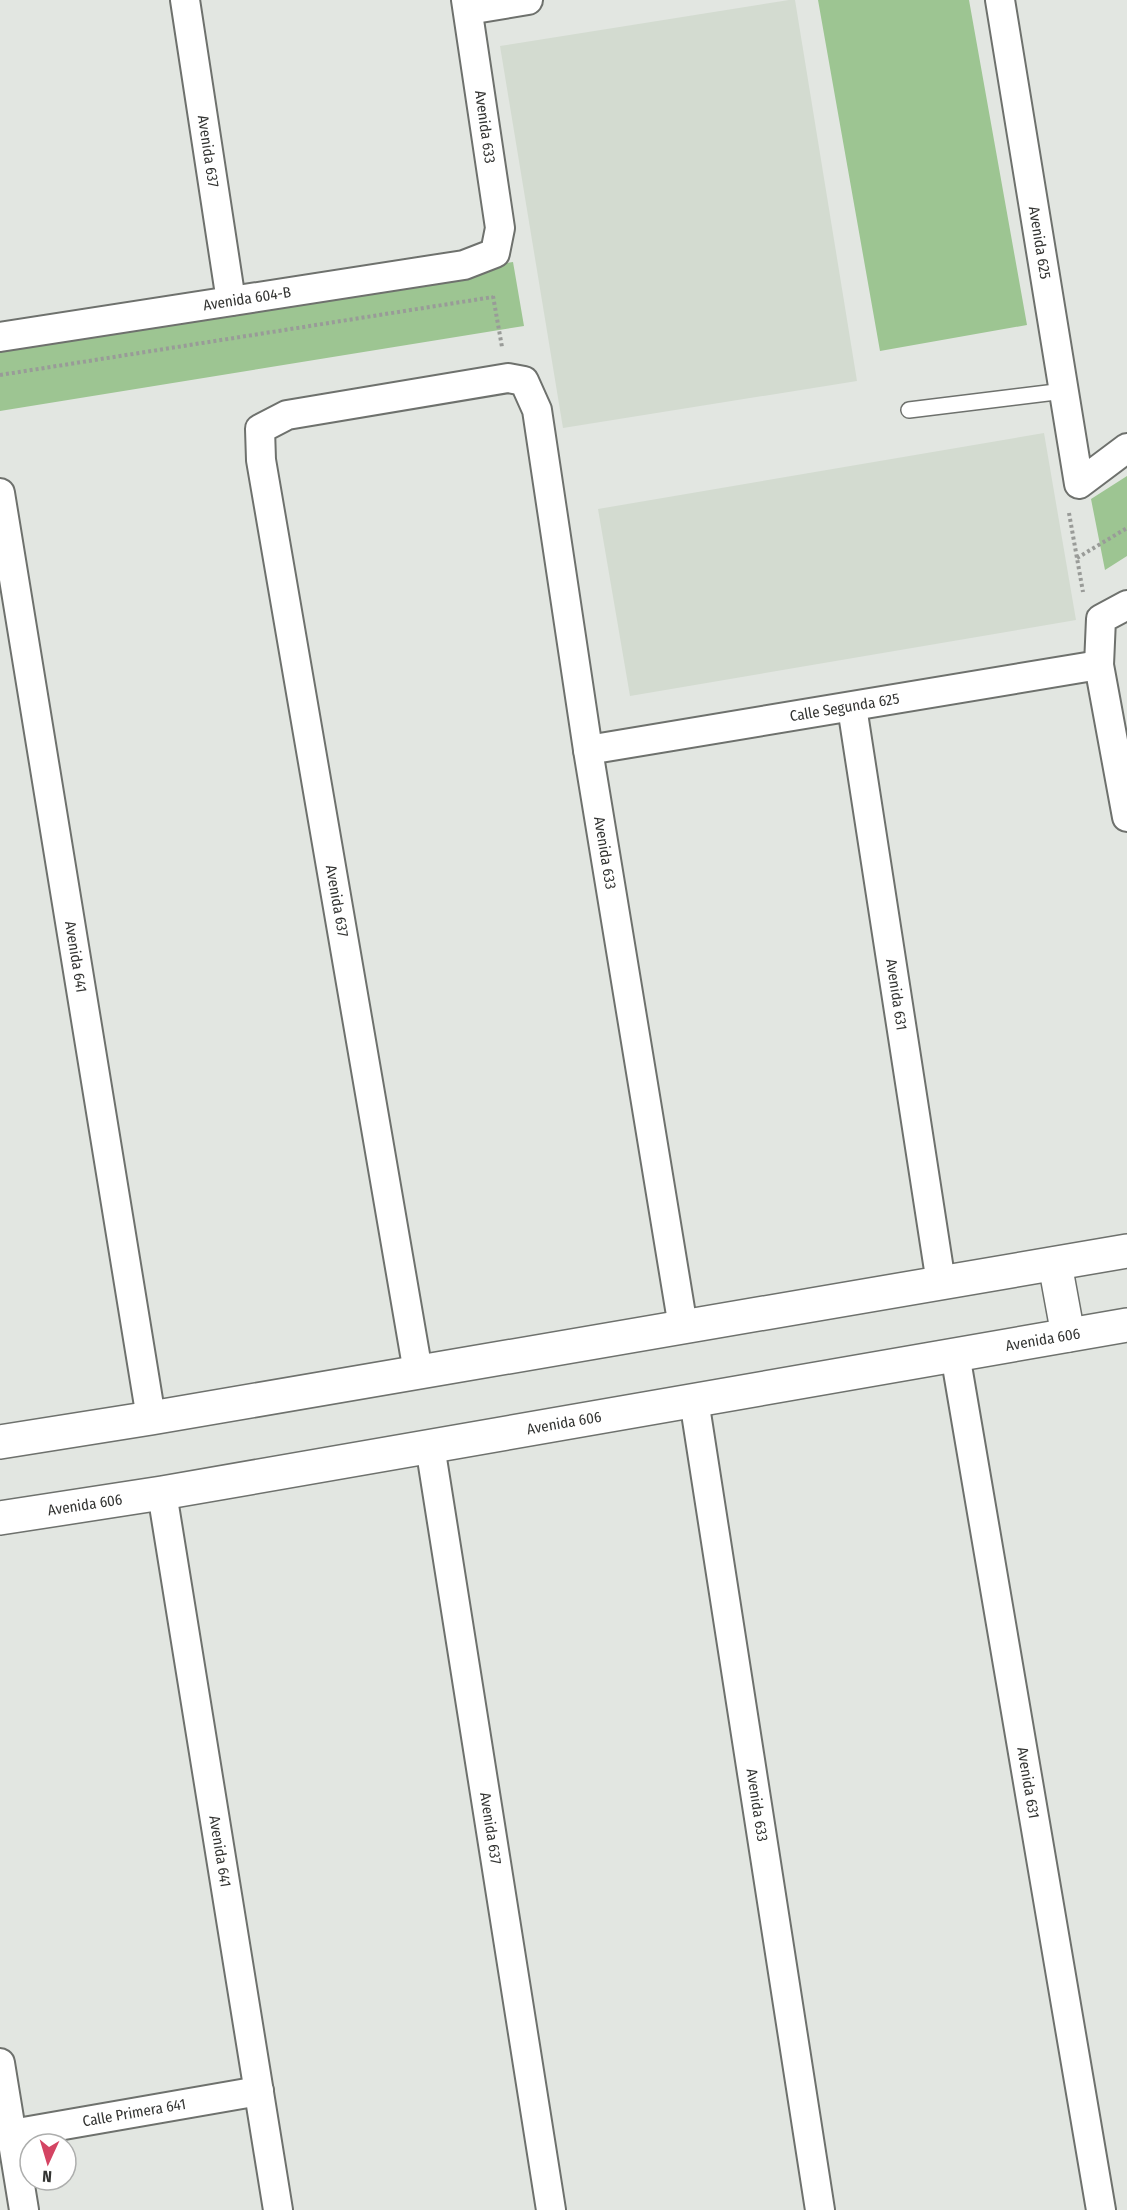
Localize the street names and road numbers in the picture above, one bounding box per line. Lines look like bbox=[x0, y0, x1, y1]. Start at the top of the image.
street label: Avenida 633 bbox=[471, 89, 499, 165]
street label: Avenida 637 bbox=[194, 114, 222, 189]
street label: Avenida 625 bbox=[1025, 205, 1054, 281]
street label: Avenida 604-B bbox=[202, 283, 292, 314]
street label: Calle Segunda 625 bbox=[788, 689, 901, 725]
street label: Avenida 633 bbox=[590, 815, 620, 891]
street label: Avenida 637 bbox=[322, 864, 352, 938]
street label: Avenida 641 bbox=[61, 920, 90, 994]
street label: Avenida 631 bbox=[882, 958, 911, 1032]
street label: Avenida 606 bbox=[1004, 1324, 1081, 1355]
street label: Avenida 606 bbox=[525, 1408, 603, 1438]
street label: Avenida 606 bbox=[46, 1490, 124, 1520]
street label: Avenida 631 bbox=[1013, 1746, 1043, 1820]
street label: Avenida 633 bbox=[742, 1767, 772, 1843]
street label: Avenida 637 bbox=[476, 1791, 505, 1866]
street label: Avenida 641 bbox=[205, 1814, 235, 1888]
street label: Calle Primera 641 bbox=[81, 2095, 187, 2131]

